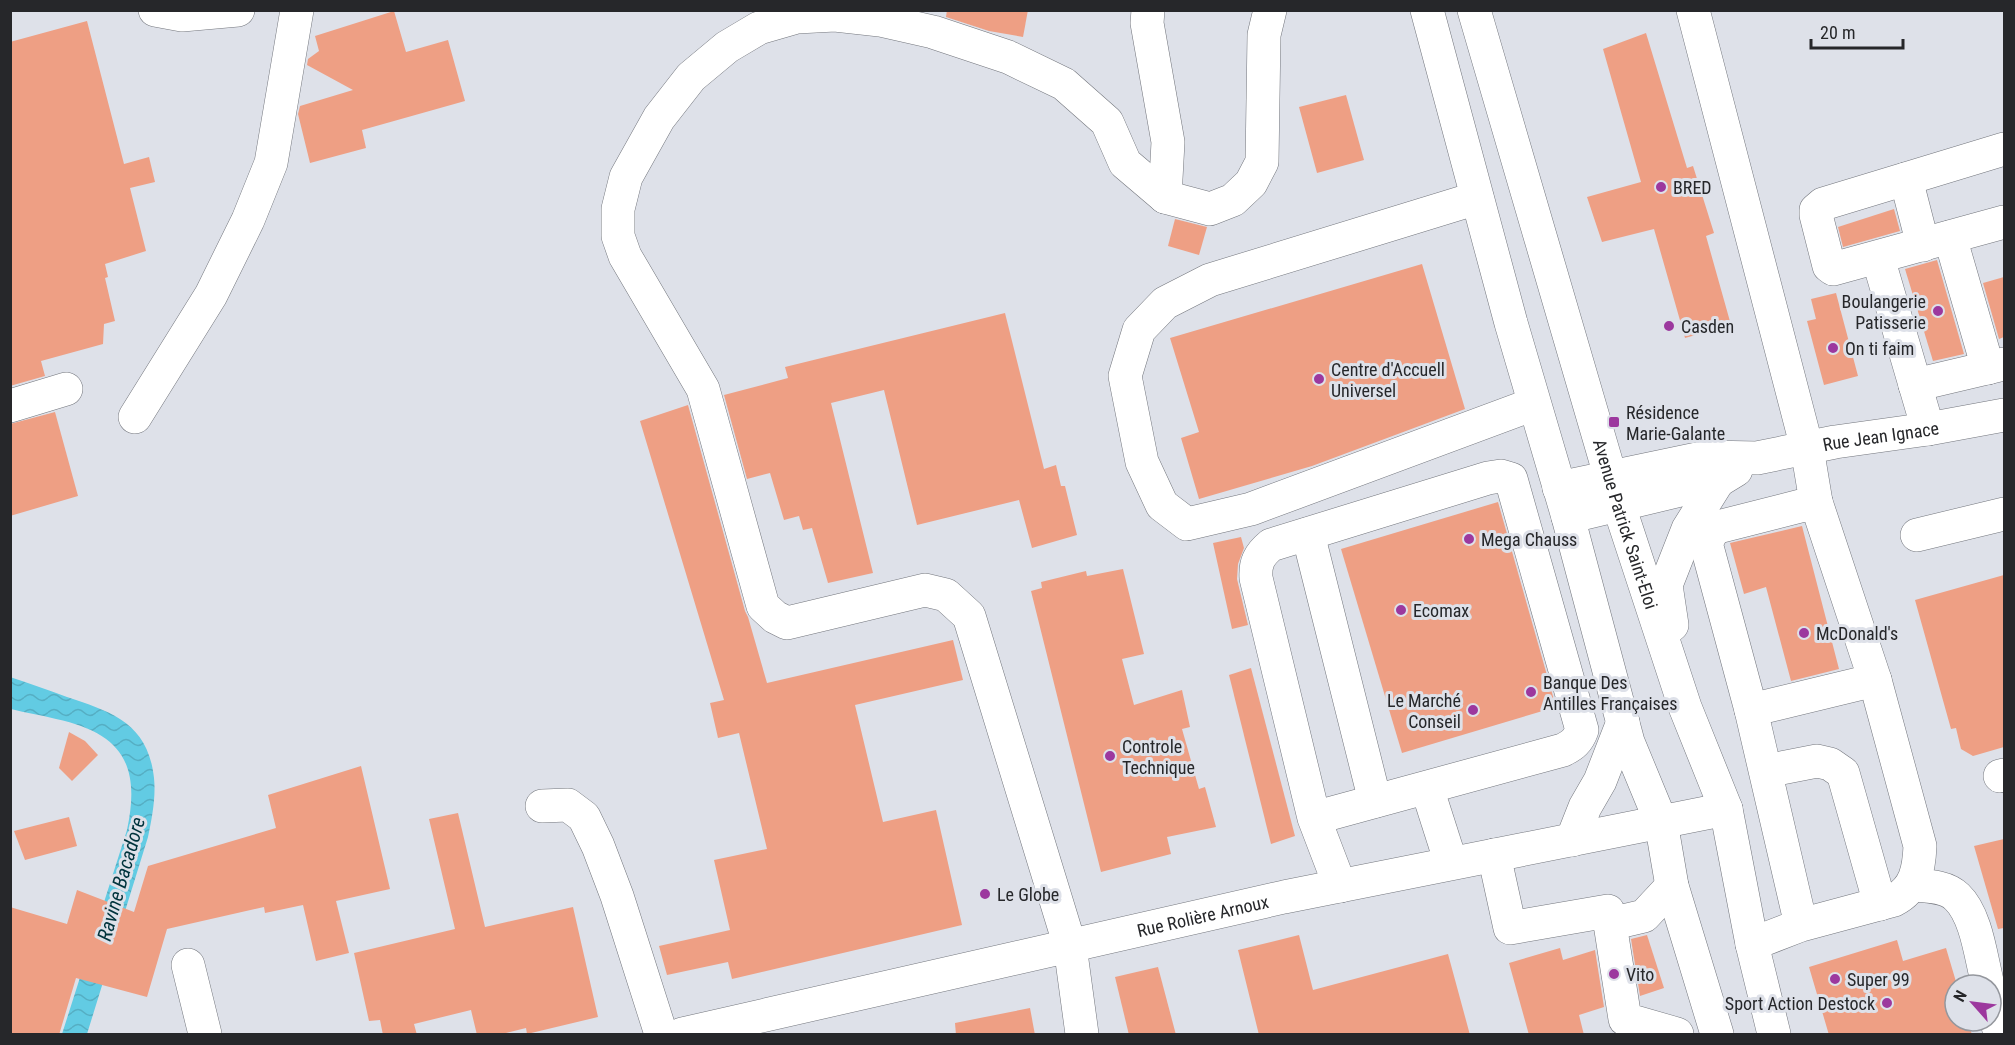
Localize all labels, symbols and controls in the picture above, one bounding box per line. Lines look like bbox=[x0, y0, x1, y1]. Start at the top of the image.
scale bar bbox=[1811, 12, 1902, 50]
text: 20 m bbox=[1820, 22, 1855, 43]
place label: BRED bbox=[1673, 177, 1712, 198]
marker: BRED bbox=[1654, 180, 1668, 194]
place label: Boulangerie Patisserie bbox=[1842, 291, 1926, 333]
marker: Boulangerie Patisserie bbox=[1931, 304, 1945, 318]
place label: Casden bbox=[1681, 316, 1734, 337]
marker: Casden bbox=[1662, 319, 1676, 333]
place label: On ti faim bbox=[1845, 338, 1914, 359]
marker: On ti faim bbox=[1826, 341, 1840, 355]
place label: Centre d'Accuell Universel bbox=[1331, 359, 1445, 401]
marker: Centre d'Accuell Universel bbox=[1312, 372, 1326, 386]
place label: Résidence Marie-Galante bbox=[1626, 402, 1725, 444]
marker: Résidence Marie-Galante bbox=[1607, 415, 1621, 429]
street label: Rue Jean Ignace bbox=[1821, 417, 1940, 455]
street label: Avenue Patrick Saint-Eloi bbox=[1589, 437, 1663, 612]
place label: Mega Chauss bbox=[1481, 529, 1577, 550]
marker: Mega Chauss bbox=[1462, 532, 1476, 546]
place label: Ecomax bbox=[1413, 600, 1469, 621]
marker: Ecomax bbox=[1394, 603, 1408, 617]
place label: McDonald's bbox=[1816, 623, 1898, 644]
marker: McDonald's bbox=[1797, 626, 1811, 640]
place label: Banque Des Antilles Françaises bbox=[1543, 672, 1677, 714]
marker: Banque Des Antilles Françaises bbox=[1524, 685, 1538, 699]
place label: Le Marché Conseil bbox=[1387, 690, 1461, 732]
marker: Le Marché Conseil bbox=[1466, 703, 1480, 717]
place label: Controle Technique bbox=[1122, 736, 1195, 778]
marker: Controle Technique bbox=[1103, 749, 1117, 763]
water label: Ravine Bacadore bbox=[92, 814, 150, 944]
place label: Le Globe bbox=[997, 884, 1059, 905]
marker: Le Globe bbox=[978, 887, 992, 901]
street label: Rue Rolière Arnoux bbox=[1135, 890, 1271, 941]
place label: Vito bbox=[1626, 964, 1654, 985]
marker: Vito bbox=[1607, 967, 1621, 981]
place label: Super 99 bbox=[1847, 969, 1910, 990]
marker: Super 99 bbox=[1828, 972, 1842, 986]
north arrow bbox=[1943, 973, 2003, 1033]
text: N bbox=[1950, 987, 1971, 1005]
place label: Sport Action Destock bbox=[1725, 993, 1875, 1014]
marker: Sport Action Destock bbox=[1880, 996, 1894, 1010]

